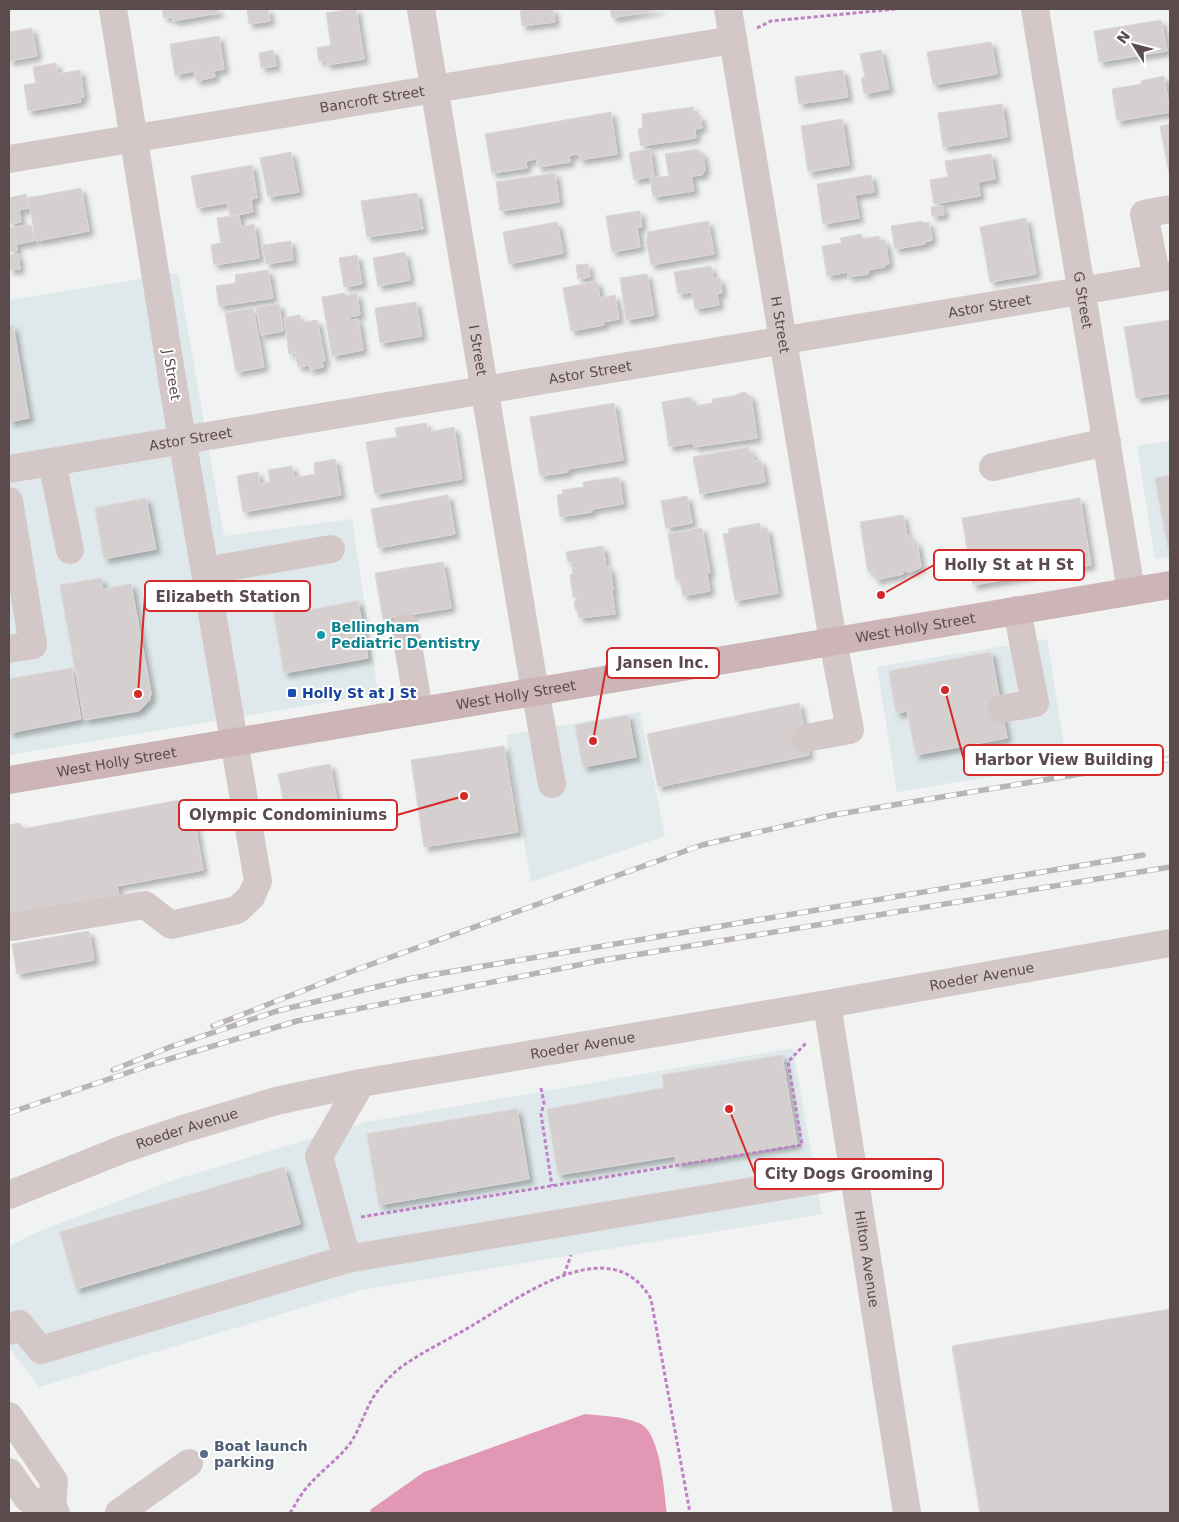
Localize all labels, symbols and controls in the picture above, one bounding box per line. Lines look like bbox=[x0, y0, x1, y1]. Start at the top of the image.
north arrow bbox=[1109, 20, 1159, 70]
text: N bbox=[1114, 28, 1133, 47]
street label: Bancroft Street bbox=[319, 83, 426, 116]
street label: G Street bbox=[1070, 270, 1096, 330]
street label: Astor Street bbox=[947, 291, 1033, 321]
street label: H Street bbox=[768, 295, 793, 355]
street label: I Street bbox=[466, 324, 490, 377]
street label: J Street bbox=[160, 348, 184, 402]
street label: Astor Street bbox=[547, 358, 633, 387]
street label: Astor Street bbox=[148, 424, 234, 454]
callout: Holly St at H St bbox=[934, 550, 1084, 580]
text: Holly St at H St bbox=[944, 556, 1074, 574]
callout: Elizabeth Station bbox=[145, 581, 310, 611]
text: Elizabeth Station bbox=[156, 588, 300, 606]
street label: West Holly Street bbox=[854, 610, 977, 646]
place label: Bellingham Pediatric Dentistry bbox=[331, 619, 480, 651]
marker: Bellingham Pediatric Dentistry bbox=[315, 629, 327, 641]
callout: Jansen Inc. bbox=[607, 648, 719, 678]
text: Jansen Inc. bbox=[616, 654, 709, 672]
street label: West Holly Street bbox=[455, 677, 577, 713]
place label: Holly St at J St bbox=[302, 685, 417, 701]
marker: Holly St at J St bbox=[286, 687, 298, 699]
street label: West Holly Street bbox=[55, 744, 178, 780]
callout: Harbor View Building bbox=[964, 745, 1163, 775]
text: Harbor View Building bbox=[974, 751, 1154, 769]
callout: Olympic Condominiums bbox=[179, 800, 397, 830]
text: Olympic Condominiums bbox=[189, 806, 387, 824]
street label: Roeder Avenue bbox=[928, 959, 1035, 994]
street label: Roeder Avenue bbox=[529, 1029, 636, 1062]
street label: Roeder Avenue bbox=[134, 1105, 240, 1152]
callout: City Dogs Grooming bbox=[755, 1159, 943, 1189]
text: City Dogs Grooming bbox=[765, 1165, 933, 1183]
street label: Hilton Avenue bbox=[852, 1209, 883, 1308]
place label: Boat launch parking bbox=[214, 1438, 308, 1470]
marker: Boat launch parking bbox=[198, 1448, 210, 1460]

